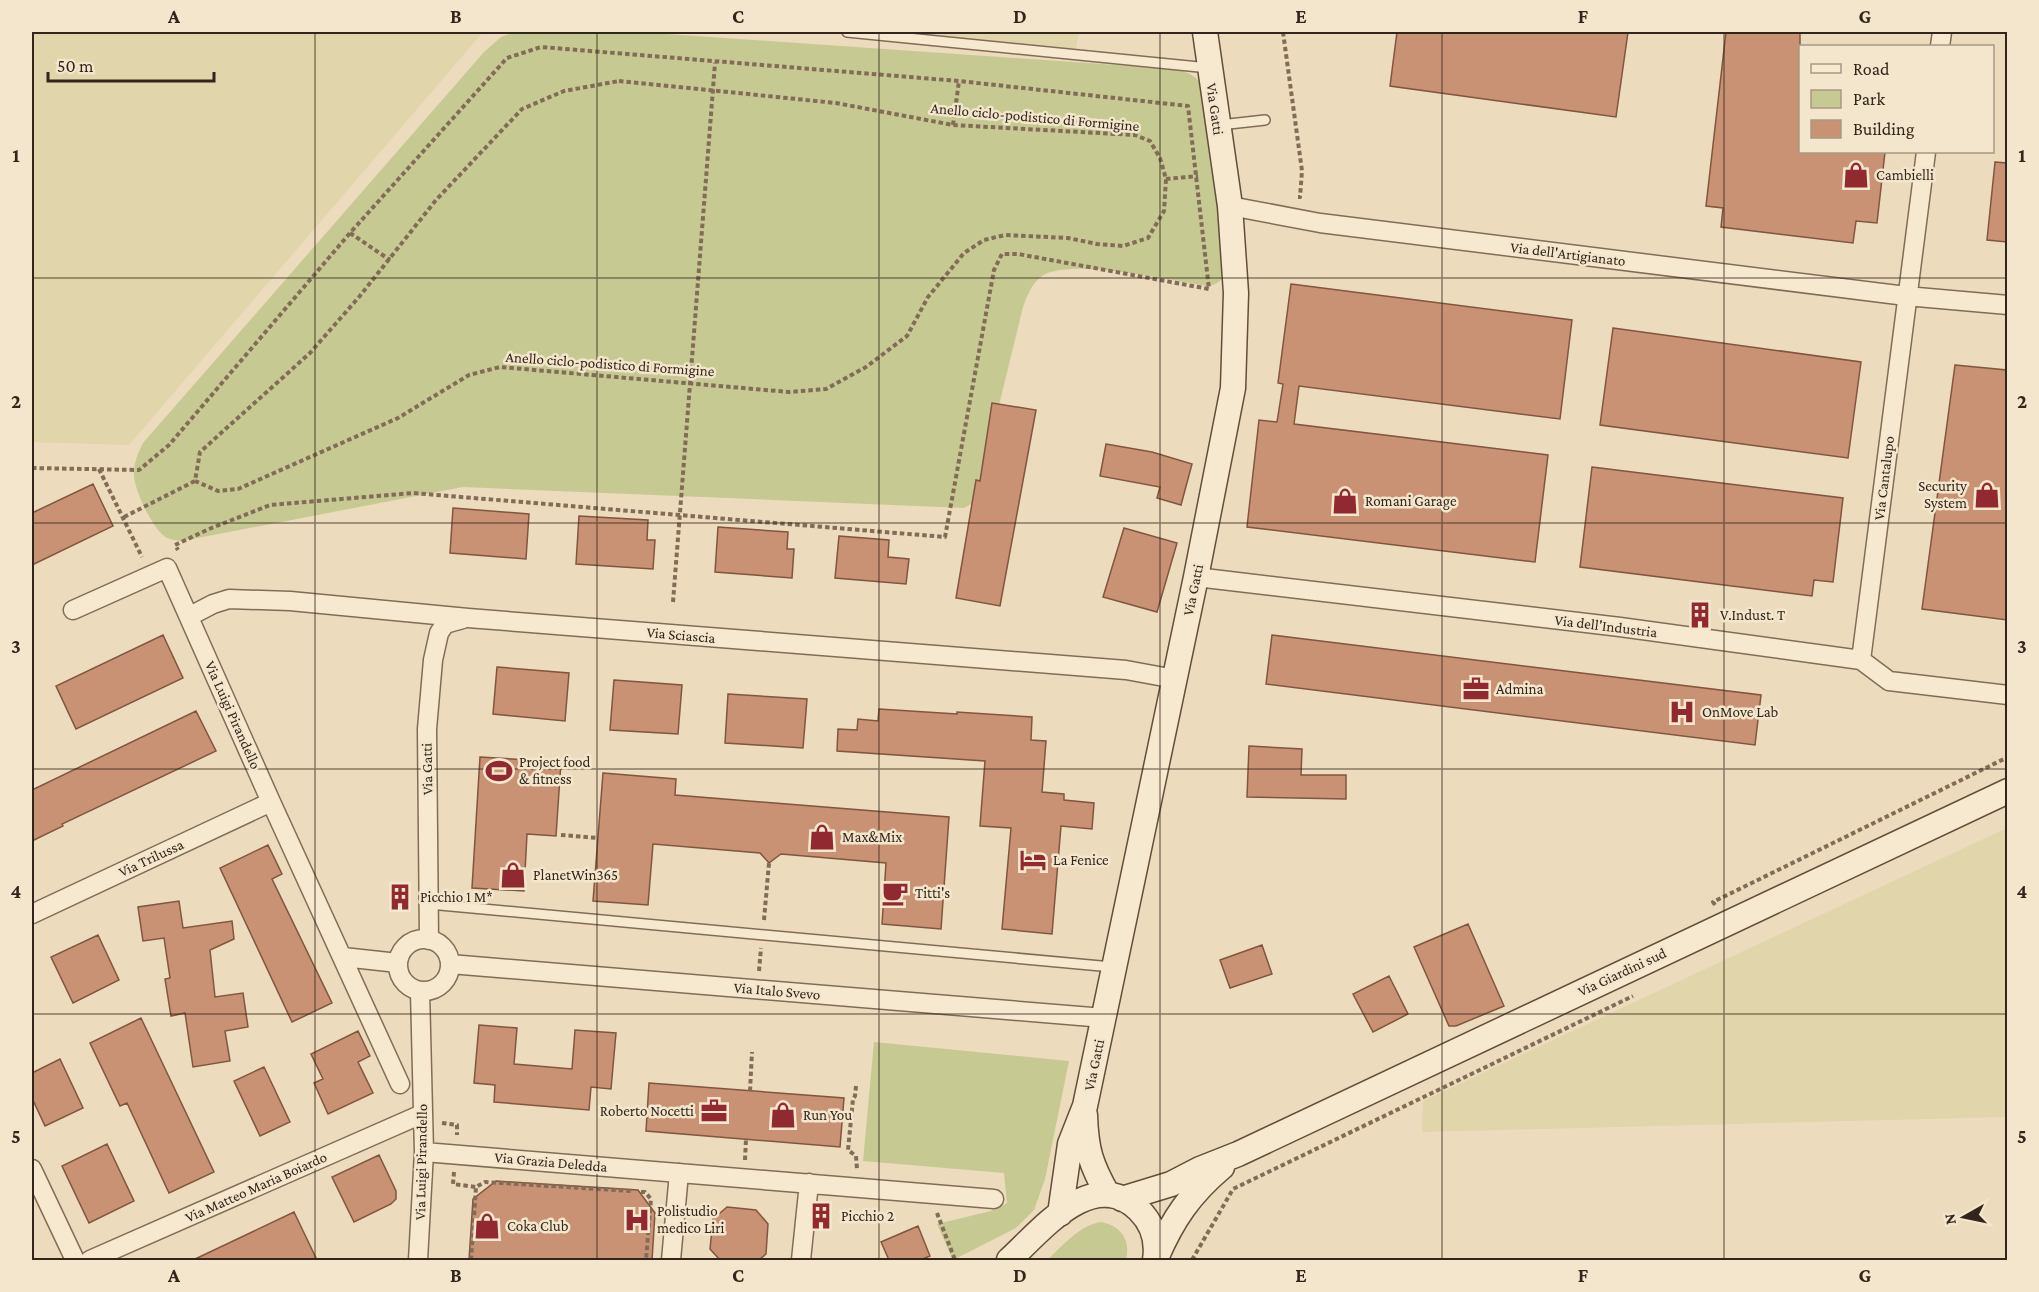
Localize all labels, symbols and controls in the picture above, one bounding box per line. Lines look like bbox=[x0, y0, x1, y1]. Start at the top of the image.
text: A bbox=[167, 5, 181, 27]
text: B bbox=[450, 5, 462, 27]
text: C bbox=[732, 5, 744, 27]
text: D bbox=[1013, 5, 1027, 27]
text: E bbox=[1295, 5, 1307, 27]
text: F bbox=[1578, 5, 1589, 27]
text: G bbox=[1859, 5, 1872, 27]
scale bar bbox=[48, 45, 214, 83]
legend bbox=[1799, 45, 1994, 153]
text: 50 m bbox=[57, 56, 94, 76]
text: Road bbox=[1853, 59, 1890, 79]
street label: Via Gatti bbox=[1203, 82, 1227, 136]
text: Park bbox=[1853, 89, 1885, 109]
street label: Anello ciclo-podistico di Formigine bbox=[930, 100, 1140, 135]
text: Building bbox=[1853, 119, 1915, 139]
text: 1 bbox=[12, 144, 20, 166]
text: 1 bbox=[2018, 144, 2026, 166]
shop icon: Cambielli bbox=[1841, 160, 1871, 190]
place label: Cambielli bbox=[1876, 167, 1934, 183]
street label: Via dell'Artigianato bbox=[1509, 239, 1626, 270]
street label: Anello ciclo-podistico di Formigine bbox=[505, 349, 715, 380]
text: 2 bbox=[11, 390, 21, 412]
text: 2 bbox=[2017, 390, 2027, 412]
street label: Via Cantalupo bbox=[1871, 435, 1898, 521]
place label: Security System bbox=[1918, 478, 1967, 512]
shop icon: Security System bbox=[1972, 480, 2002, 510]
shop icon: Romani Garage bbox=[1330, 486, 1360, 516]
place label: Romani Garage bbox=[1365, 493, 1457, 510]
street label: Via Gatti bbox=[1180, 563, 1206, 617]
building icon: V.Indust. T bbox=[1685, 600, 1715, 630]
place label: V.Indust. T bbox=[1720, 607, 1785, 623]
street label: Via dell'Industria bbox=[1554, 612, 1658, 640]
street label: Via Sciascia bbox=[646, 624, 716, 646]
text: 3 bbox=[11, 635, 21, 657]
text: 3 bbox=[2017, 635, 2027, 657]
street label: Via Luigi Pirandello bbox=[201, 659, 264, 772]
office icon: Admina bbox=[1461, 674, 1491, 704]
place label: Admina bbox=[1496, 681, 1543, 697]
hospital icon: OnMove Lab bbox=[1667, 697, 1697, 727]
place label: OnMove Lab bbox=[1702, 704, 1779, 720]
street label: Via Gatti bbox=[419, 743, 435, 795]
place label: Project food & fitness bbox=[519, 754, 591, 787]
sports icon: Project food & fitness bbox=[484, 756, 514, 786]
shop icon: Max&Mix bbox=[807, 822, 837, 852]
place label: Max&Mix bbox=[842, 829, 902, 845]
street label: Via Trilussa bbox=[116, 836, 186, 880]
hotel icon: La Fenice bbox=[1018, 845, 1048, 875]
place label: La Fenice bbox=[1053, 852, 1109, 868]
shop icon: PlanetWin365 bbox=[498, 860, 528, 890]
place label: PlanetWin365 bbox=[533, 867, 618, 883]
cafe icon: Titti's bbox=[880, 878, 910, 908]
text: 4 bbox=[11, 880, 22, 902]
text: 4 bbox=[2017, 880, 2028, 902]
building icon: Picchio 1 M* bbox=[385, 882, 415, 912]
place label: Titti's bbox=[915, 885, 950, 901]
place label: Picchio 1 M* bbox=[420, 889, 493, 905]
street label: Via Giardini sud bbox=[1575, 944, 1669, 999]
street label: Via Italo Svevo bbox=[733, 979, 821, 1003]
street label: Via Gatti bbox=[1081, 1038, 1107, 1092]
office icon: Roberto Nocetti bbox=[699, 1096, 729, 1126]
shop icon: Run You bbox=[768, 1100, 798, 1130]
place label: Roberto Nocetti bbox=[600, 1103, 694, 1119]
street label: Via Luigi Pirandello bbox=[412, 1104, 431, 1220]
place label: Run You bbox=[803, 1107, 852, 1123]
text: 5 bbox=[11, 1125, 21, 1147]
text: 5 bbox=[2017, 1125, 2027, 1147]
street label: Via Matteo Maria Boiardo bbox=[183, 1149, 329, 1225]
street label: Via Grazia Deledda bbox=[494, 1149, 608, 1175]
north arrow bbox=[1934, 1187, 1994, 1247]
building icon: Picchio 2 bbox=[806, 1201, 836, 1231]
place label: Polistudio medico Liri bbox=[657, 1203, 725, 1236]
hospital icon: Polistudio medico Liri bbox=[622, 1205, 652, 1235]
place label: Picchio 2 bbox=[841, 1208, 894, 1224]
shop icon: Coka Club bbox=[472, 1211, 502, 1241]
text: N bbox=[1940, 1212, 1959, 1226]
place label: Coka Club bbox=[507, 1218, 569, 1234]
text: A bbox=[167, 1264, 181, 1286]
text: B bbox=[450, 1264, 462, 1286]
text: C bbox=[732, 1264, 744, 1286]
text: D bbox=[1013, 1264, 1027, 1286]
text: E bbox=[1295, 1264, 1307, 1286]
text: F bbox=[1578, 1264, 1589, 1286]
text: G bbox=[1859, 1264, 1872, 1286]

